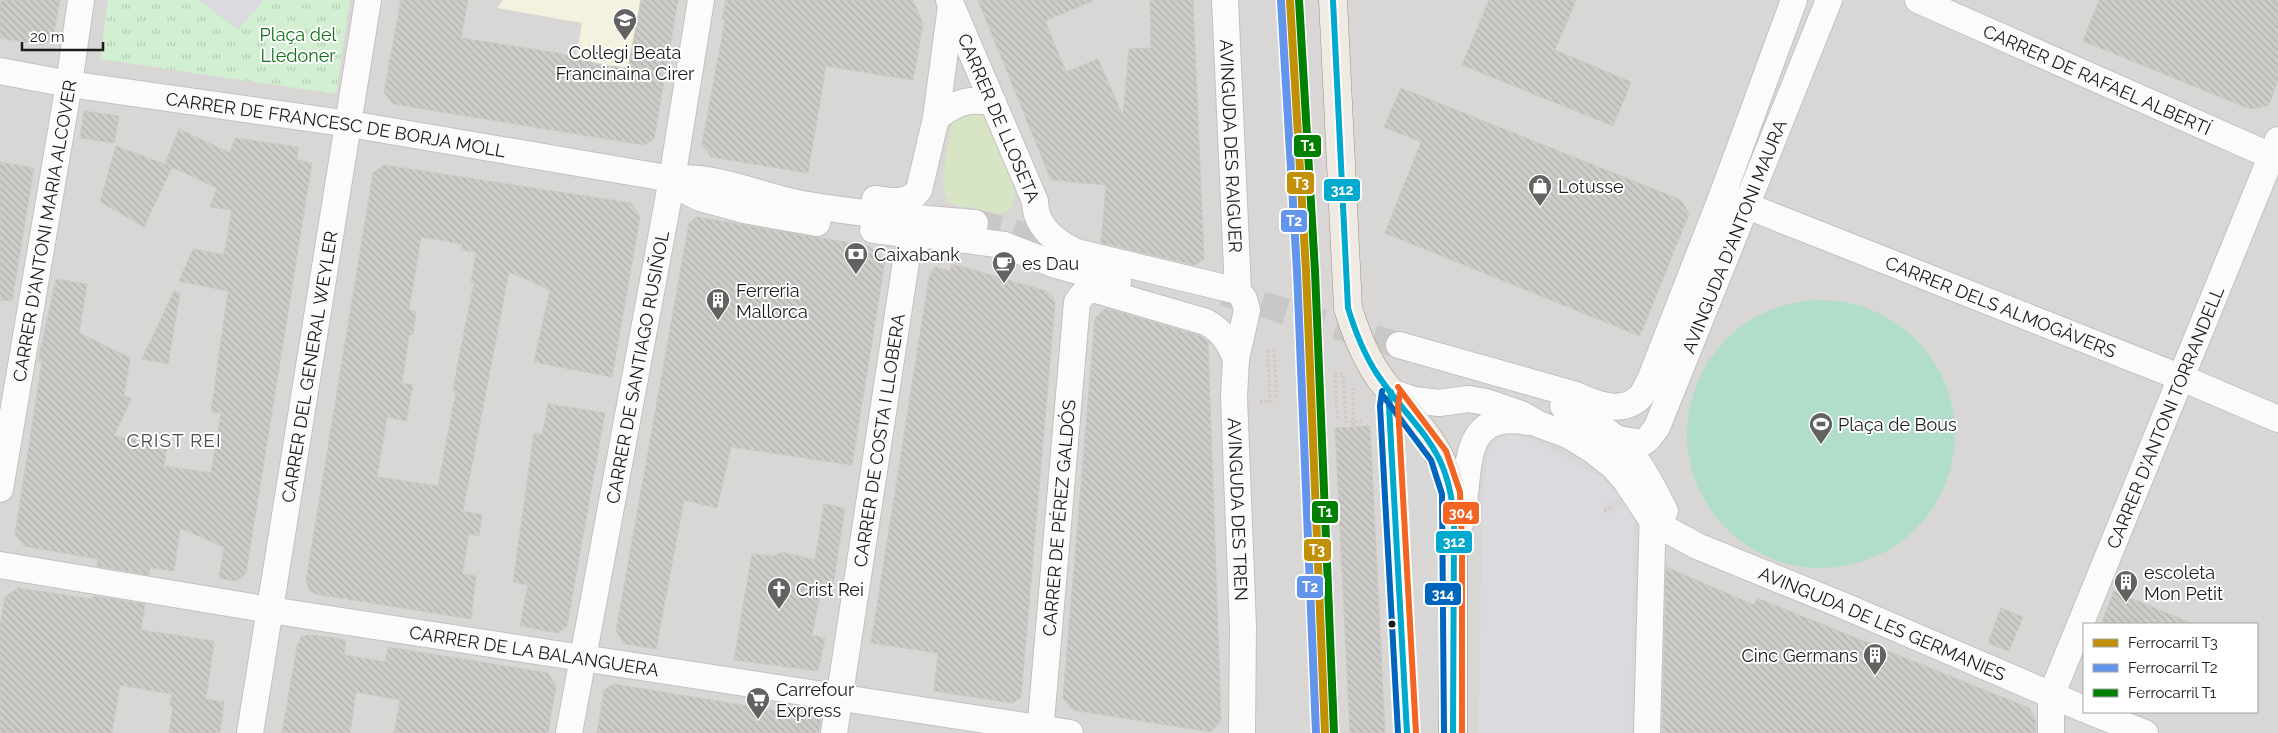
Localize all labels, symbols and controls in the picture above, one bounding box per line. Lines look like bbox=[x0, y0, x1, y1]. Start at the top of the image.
school or university icon: Col·legi Beata Francinaina Cirer bbox=[612, 7, 638, 41]
scale bar bbox=[22, 20, 104, 52]
street label: CARRER DE RAFAEL ALBERTÍ bbox=[1980, 20, 2215, 139]
park label: Plaça del Lledoner bbox=[260, 24, 337, 66]
text: 20 m bbox=[30, 28, 65, 46]
street label: CARRER DE LLOSETA bbox=[954, 30, 1045, 205]
street label: AVINGUDA DES RAIGUER bbox=[1216, 39, 1247, 253]
place label: Col·legi Beata Francinaina Cirer bbox=[556, 42, 695, 84]
street label: CARRER D'ANTONI MARIA ALCOVER bbox=[8, 78, 80, 383]
street label: CARRER DE FRANCESC DE BORJA MOLL bbox=[164, 87, 508, 161]
street label: AVINGUDA D'ANTONI MAURA bbox=[1677, 116, 1790, 356]
line badge: T1 bbox=[1293, 134, 1322, 158]
text: T1 bbox=[1301, 138, 1316, 154]
line badge: T3 bbox=[1286, 171, 1315, 195]
shop icon: Lotusse bbox=[1527, 173, 1553, 207]
text: T3 bbox=[1293, 175, 1309, 191]
place label: Lotusse bbox=[1558, 176, 1624, 197]
line badge: 312 bbox=[1323, 178, 1361, 202]
text: 312 bbox=[1331, 182, 1353, 198]
line badge: T2 bbox=[1280, 209, 1308, 233]
text: T2 bbox=[1286, 213, 1302, 229]
street label: CARRER DEL GENERAL WEYLER bbox=[277, 229, 341, 504]
street label: CARRER DE SANTIAGO RUSIÑOL bbox=[601, 229, 673, 505]
bank icon: Caixabank bbox=[843, 241, 869, 275]
place label: Caixabank bbox=[874, 244, 960, 265]
cafe icon: es Dau bbox=[991, 250, 1017, 284]
street label: CARRER DELS ALMOGÀVERS bbox=[1883, 251, 2119, 361]
place label: es Dau bbox=[1022, 253, 1079, 274]
place label: Ferreria Mallorca bbox=[736, 280, 808, 322]
street label: CARRER D'ANTONI TORRANDELL bbox=[2102, 283, 2228, 552]
building icon: Ferreria Mallorca bbox=[705, 287, 731, 321]
street label: CARRER DE COSTA I LLOBERA bbox=[849, 312, 908, 569]
street label: CARRER DE PÉREZ GALDÓS bbox=[1038, 399, 1079, 637]
sports icon: Plaça de Bous bbox=[1808, 411, 1834, 445]
place label: Plaça de Bous bbox=[1838, 414, 1957, 435]
street label: AVINGUDA DES TREN bbox=[1224, 417, 1252, 601]
district label: CRIST REI bbox=[126, 429, 222, 451]
line badge: T1 bbox=[1311, 500, 1339, 524]
line badge: 304 bbox=[1442, 501, 1480, 525]
text: T1 bbox=[1318, 504, 1333, 520]
text: 304 bbox=[1449, 505, 1473, 521]
line badge: 312 bbox=[1435, 530, 1473, 554]
text: 312 bbox=[1443, 534, 1465, 550]
line badge: T3 bbox=[1303, 538, 1332, 562]
text: T3 bbox=[1309, 542, 1325, 558]
street label: AVINGUDA DE LES GERMANIES bbox=[1756, 562, 2009, 685]
place label: escoleta Mon Petit bbox=[2144, 562, 2223, 604]
building icon: escoleta Mon Petit bbox=[2113, 569, 2139, 603]
line badge: T2 bbox=[1296, 575, 1324, 599]
church icon: Crist Rei bbox=[766, 576, 792, 610]
place label: Crist Rei bbox=[796, 579, 864, 600]
text: T2 bbox=[1302, 579, 1318, 595]
line badge: 314 bbox=[1424, 582, 1462, 606]
text: 314 bbox=[1432, 586, 1454, 602]
unlabelled marker bbox=[1387, 619, 1397, 629]
street label: CARRER DE LA BALANGUERA bbox=[408, 621, 660, 680]
legend bbox=[2083, 623, 2258, 713]
text: Ferrocarril T3 bbox=[2128, 634, 2218, 652]
building icon: Cinc Germans bbox=[1862, 642, 1888, 676]
place label: Cinc Germans bbox=[1741, 645, 1858, 666]
text: Ferrocarril T2 bbox=[2128, 659, 2218, 677]
place label: Carrefour Express bbox=[776, 679, 855, 721]
text: Ferrocarril T1 bbox=[2128, 684, 2217, 702]
supermarket icon: Carrefour Express bbox=[745, 686, 771, 720]

